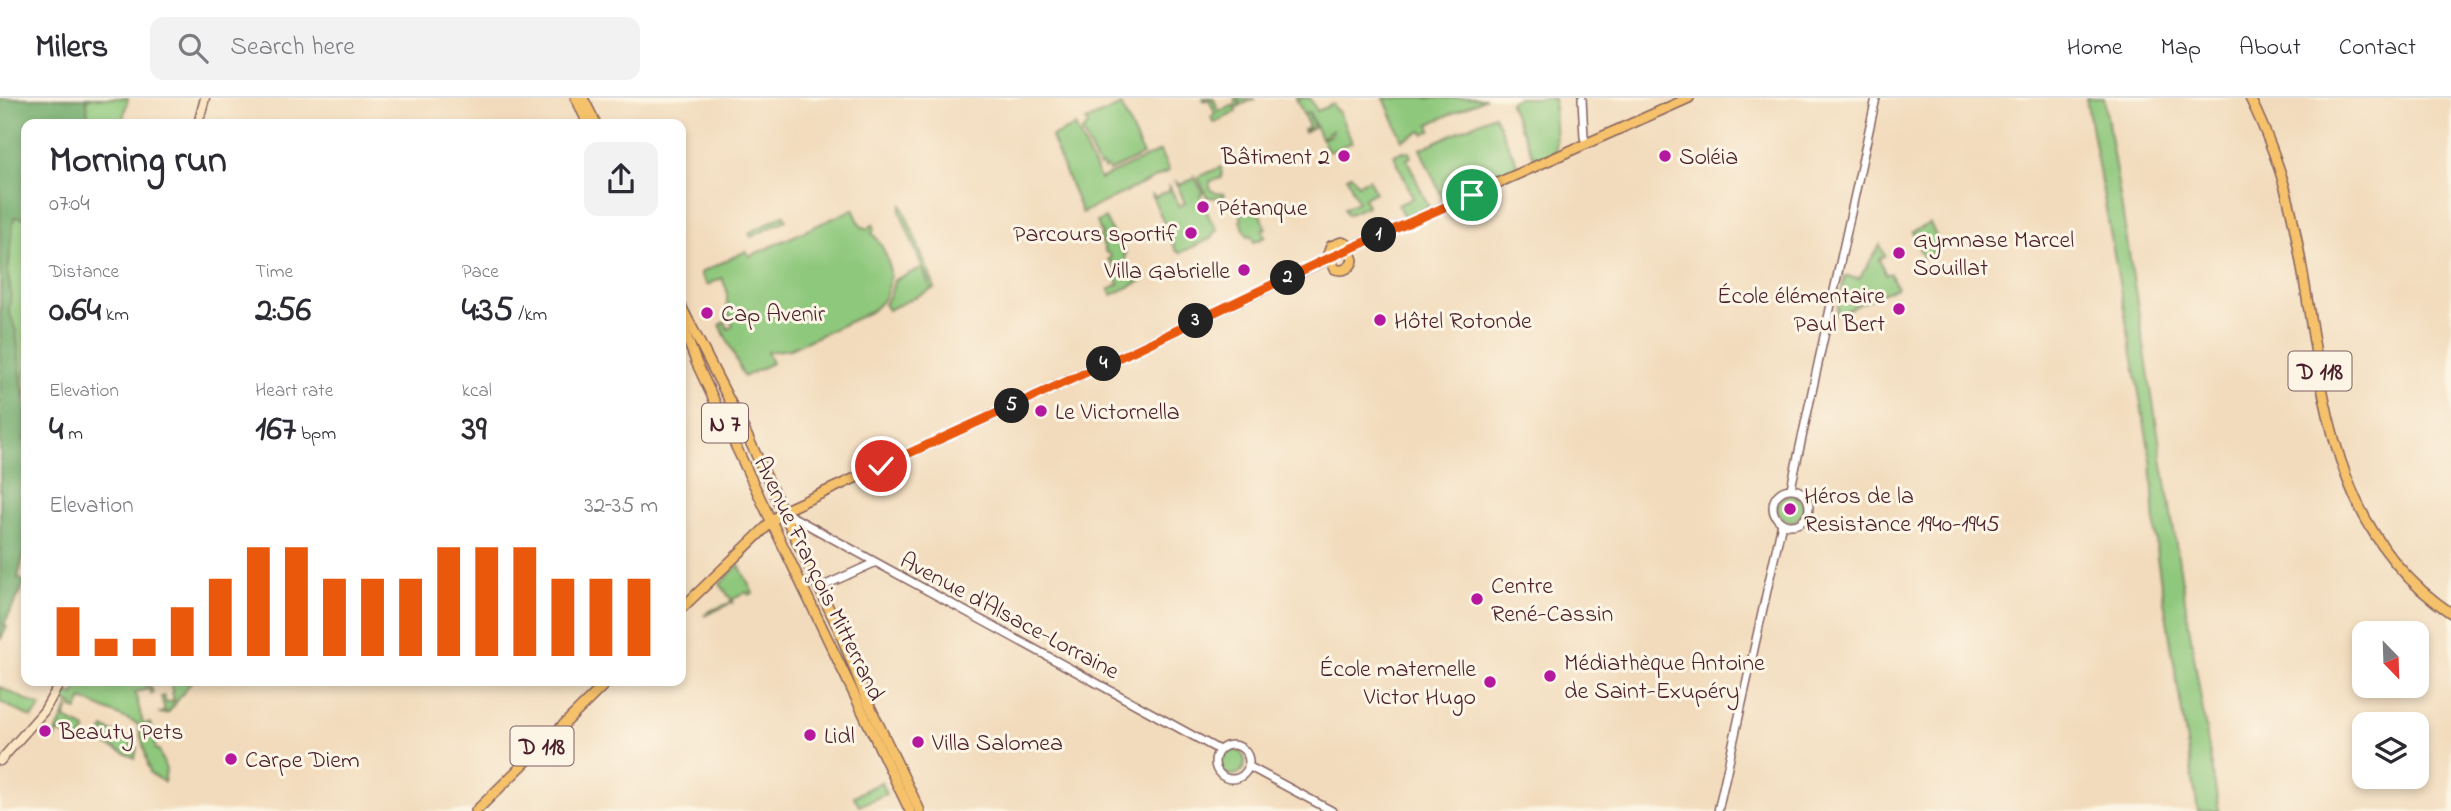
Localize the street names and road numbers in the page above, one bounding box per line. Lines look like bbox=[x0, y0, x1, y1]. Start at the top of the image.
road number: D 118 bbox=[2288, 352, 2352, 390]
road number: N 7 bbox=[702, 404, 748, 442]
street label: Avenue François Mitterrand bbox=[743, 451, 892, 708]
street label: Avenue d'Alsace-Lorraine bbox=[893, 544, 1125, 690]
road number: D 118 bbox=[510, 726, 574, 766]

